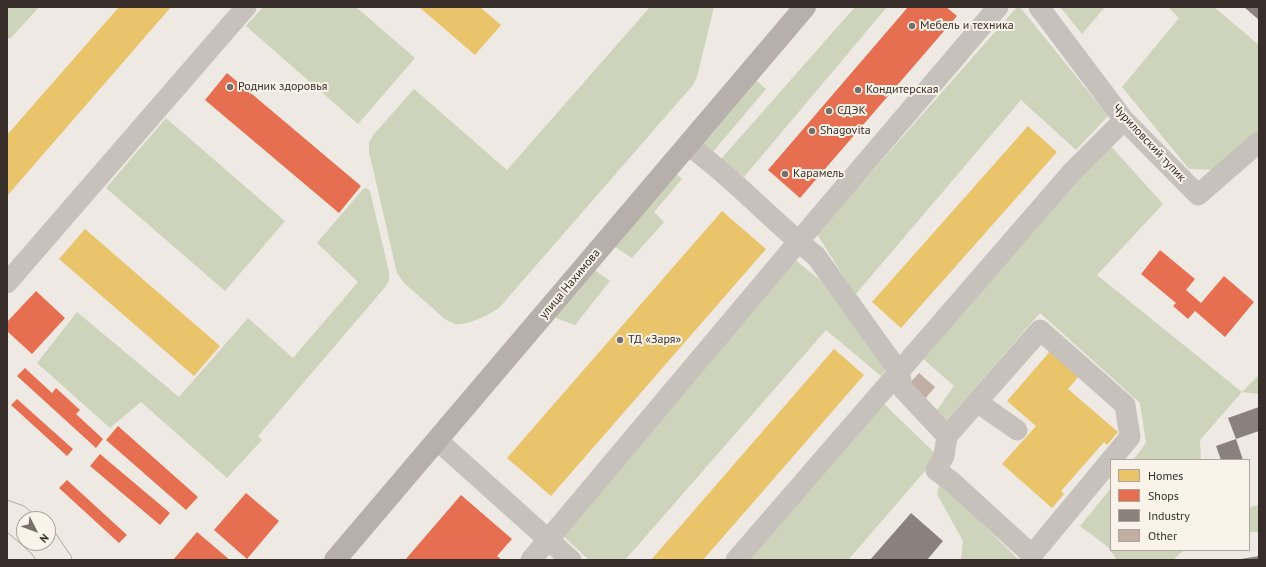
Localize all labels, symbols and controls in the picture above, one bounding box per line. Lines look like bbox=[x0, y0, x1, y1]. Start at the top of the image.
place label: Мебель и техника bbox=[920, 19, 1014, 33]
marker: Мебель и техника bbox=[907, 21, 917, 31]
place label: Родник здоровья bbox=[238, 80, 327, 94]
marker: Родник здоровья bbox=[225, 82, 235, 92]
place label: Кондитерская bbox=[866, 83, 938, 97]
marker: Кондитерская bbox=[853, 85, 863, 95]
street label: Чуриловский тупик bbox=[1109, 101, 1189, 185]
place label: СДЭК bbox=[837, 104, 866, 118]
marker: СДЭК bbox=[824, 106, 834, 116]
place label: Shagovita bbox=[820, 124, 871, 138]
marker: Shagovita bbox=[807, 126, 817, 136]
place label: Карамель bbox=[793, 167, 844, 181]
marker: Карамель bbox=[780, 169, 790, 179]
street label: улица Нахимова bbox=[537, 246, 603, 322]
place label: ТД «Заря» bbox=[628, 333, 681, 347]
marker: ТД «Заря» bbox=[615, 335, 625, 345]
legend bbox=[1110, 459, 1250, 551]
text: Homes bbox=[1148, 468, 1183, 483]
text: Shops bbox=[1148, 488, 1179, 503]
text: Industry bbox=[1148, 508, 1190, 523]
north arrow bbox=[16, 511, 56, 551]
text: Other bbox=[1148, 528, 1177, 543]
text: N bbox=[37, 531, 52, 546]

